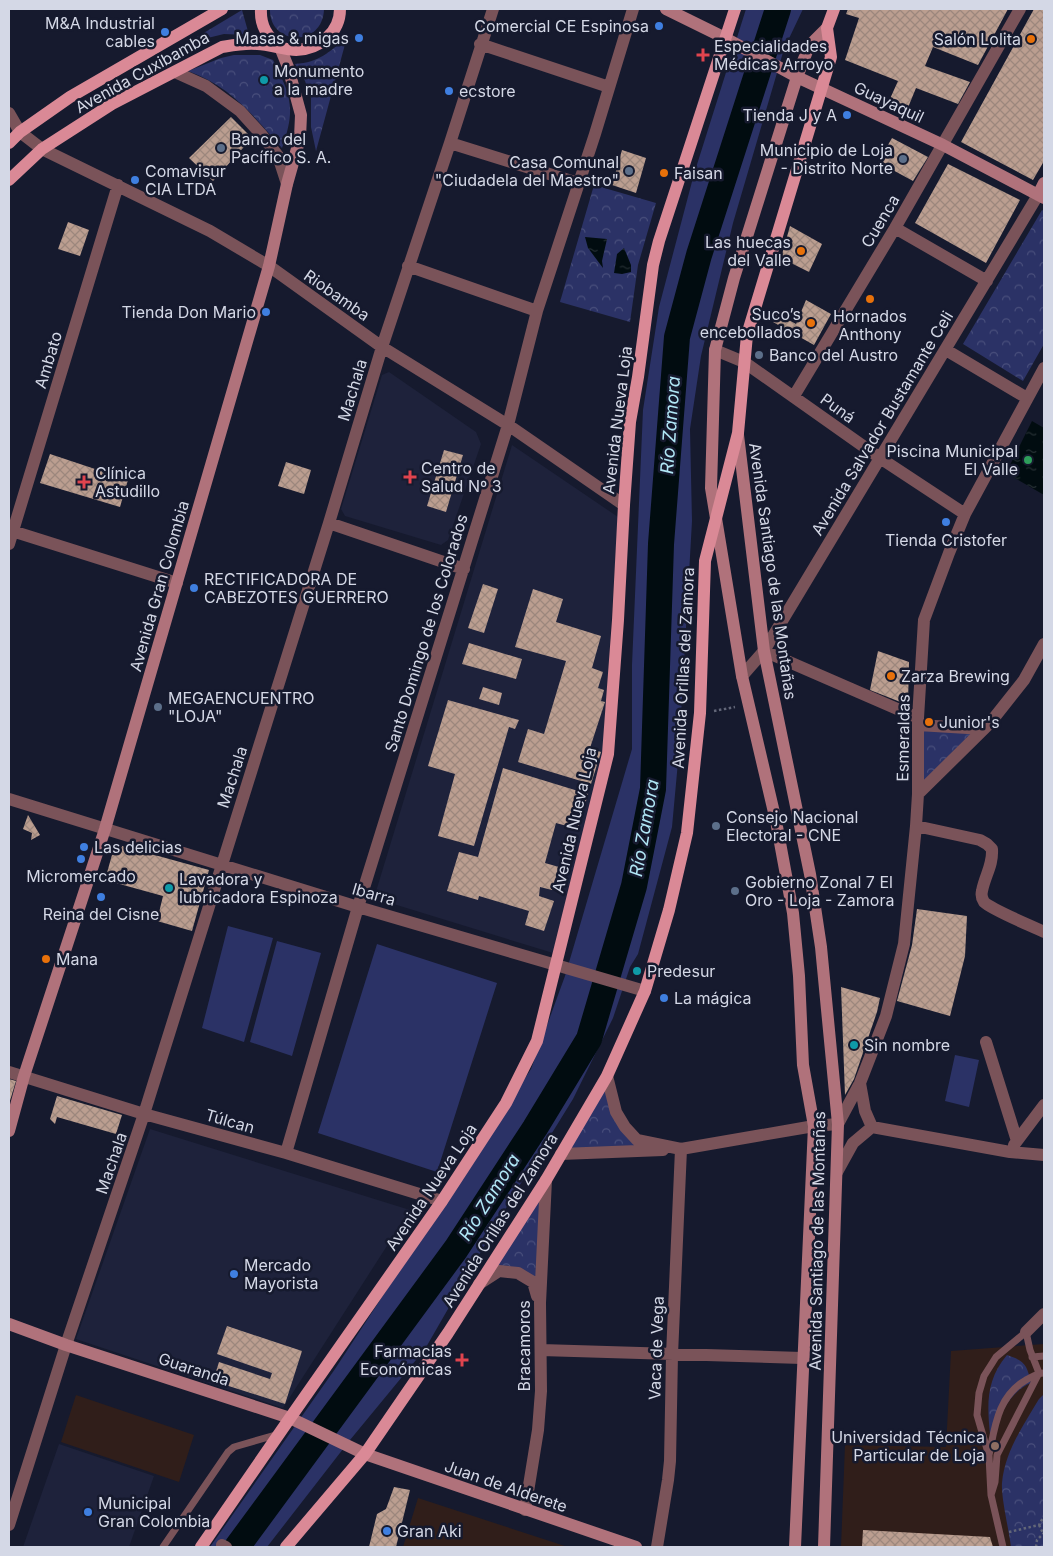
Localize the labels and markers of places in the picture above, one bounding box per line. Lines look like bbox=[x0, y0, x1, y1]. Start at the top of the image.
place label: M&A Industrial cables bbox=[45, 13, 155, 51]
place label: Comercial CE Espinosa bbox=[474, 16, 649, 36]
marker: Comercial CE Espinosa bbox=[653, 20, 665, 32]
marker: M&A Industrial cables bbox=[159, 26, 171, 38]
place label: Masas & migas bbox=[235, 28, 349, 48]
place label: Salón Lolita bbox=[934, 29, 1021, 49]
marker: Masas & migas bbox=[353, 32, 365, 44]
marker: Salón Lolita bbox=[1025, 33, 1037, 45]
place label: Especialidades Médicas Arroyo bbox=[714, 36, 833, 74]
marker: Especialidades Médicas Arroyo bbox=[696, 48, 710, 62]
place label: Monumento a la madre bbox=[274, 61, 364, 99]
marker: Monumento a la madre bbox=[258, 74, 270, 86]
place label: ecstore bbox=[459, 81, 516, 101]
marker: ecstore bbox=[443, 85, 455, 97]
place label: Tienda J y A bbox=[743, 105, 837, 125]
marker: Tienda J y A bbox=[841, 109, 853, 121]
place label: Banco del Pacífico S. A. bbox=[231, 129, 331, 167]
place label: Municipio de Loja - Distrito Norte bbox=[760, 140, 893, 178]
marker: Banco del Pacífico S. A. bbox=[215, 142, 227, 154]
place label: Casa Comunal "Ciudadela del Maestro" bbox=[435, 152, 619, 190]
marker: Municipio de Loja - Distrito Norte bbox=[897, 153, 909, 165]
place label: Comavisur CIA LTDA bbox=[145, 161, 226, 199]
place label: Faisan bbox=[674, 163, 723, 183]
marker: Casa Comunal "Ciudadela del Maestro" bbox=[623, 165, 635, 177]
marker: Faisan bbox=[658, 167, 670, 179]
marker: Comavisur CIA LTDA bbox=[129, 174, 141, 186]
place label: Las huecas del Valle bbox=[705, 232, 791, 270]
marker: Las huecas del Valle bbox=[795, 245, 807, 257]
marker: Hornados Anthony bbox=[864, 293, 876, 305]
place label: Tienda Don Mario bbox=[121, 302, 256, 322]
place label: Suco’s encebollados bbox=[700, 304, 801, 342]
marker: Tienda Don Mario bbox=[260, 306, 272, 318]
place label: Hornados Anthony bbox=[833, 306, 907, 344]
marker: Suco’s encebollados bbox=[805, 317, 817, 329]
place label: Banco del Austro bbox=[769, 345, 898, 365]
marker: Banco del Austro bbox=[753, 349, 765, 361]
place label: Piscina Municipal El Valle bbox=[886, 441, 1018, 479]
marker: Piscina Municipal El Valle bbox=[1022, 454, 1034, 466]
place label: Centro de Salud Nº 3 bbox=[421, 458, 502, 496]
place label: Clínica Astudillo bbox=[95, 463, 160, 501]
marker: Centro de Salud Nº 3 bbox=[403, 470, 417, 484]
marker: Clínica Astudillo bbox=[77, 475, 91, 489]
marker: Tienda Cristofer bbox=[940, 516, 952, 528]
place label: Tienda Cristofer bbox=[885, 530, 1007, 550]
place label: RECTIFICADORA DE CABEZOTES GUERRERO bbox=[204, 569, 389, 607]
marker: RECTIFICADORA DE CABEZOTES GUERRERO bbox=[188, 582, 200, 594]
place label: Zarza Brewing bbox=[901, 666, 1010, 686]
marker: Zarza Brewing bbox=[885, 670, 897, 682]
place label: MEGAENCUENTRO "LOJA" bbox=[168, 688, 314, 726]
marker: MEGAENCUENTRO "LOJA" bbox=[152, 701, 164, 713]
place label: Junior's bbox=[939, 712, 1000, 732]
marker: Junior's bbox=[923, 716, 935, 728]
place label: Consejo Nacional Electoral - CNE bbox=[726, 807, 858, 845]
marker: Consejo Nacional Electoral - CNE bbox=[710, 820, 722, 832]
place label: Las delicias bbox=[94, 837, 182, 857]
marker: Las delicias bbox=[78, 841, 90, 853]
marker: Micromercado bbox=[75, 853, 87, 865]
place label: Micromercado bbox=[26, 866, 136, 886]
place label: Lavadora y lubricadora Espinoza bbox=[179, 869, 338, 907]
place label: Gobierno Zonal 7 El Oro - Loja - Zamora bbox=[745, 872, 894, 910]
marker: Lavadora y lubricadora Espinoza bbox=[163, 882, 175, 894]
marker: Gobierno Zonal 7 El Oro - Loja - Zamora bbox=[729, 885, 741, 897]
marker: Reina del Cisne bbox=[95, 891, 107, 903]
place label: Reina del Cisne bbox=[43, 904, 159, 924]
place label: Mana bbox=[56, 949, 98, 969]
marker: Mana bbox=[40, 953, 52, 965]
place label: Predesur bbox=[647, 961, 715, 981]
marker: Predesur bbox=[631, 965, 643, 977]
place label: La mágica bbox=[674, 988, 752, 1008]
marker: La mágica bbox=[658, 992, 670, 1004]
place label: Sin nombre bbox=[864, 1035, 950, 1055]
marker: Sin nombre bbox=[848, 1039, 860, 1051]
place label: Mercado Mayorista bbox=[244, 1255, 318, 1293]
marker: Mercado Mayorista bbox=[228, 1268, 240, 1280]
place label: Farmacias Económicas bbox=[360, 1341, 452, 1379]
marker: Farmacias Económicas bbox=[456, 1354, 468, 1366]
place label: Universidad Técnica Particular de Loja bbox=[831, 1427, 985, 1465]
marker: Universidad Técnica Particular de Loja bbox=[989, 1440, 1001, 1452]
place label: Municipal Gran Colombia bbox=[98, 1493, 210, 1531]
marker: Municipal Gran Colombia bbox=[82, 1506, 94, 1518]
place label: Gran Aki bbox=[397, 1521, 462, 1541]
marker: Gran Aki bbox=[381, 1525, 393, 1537]

